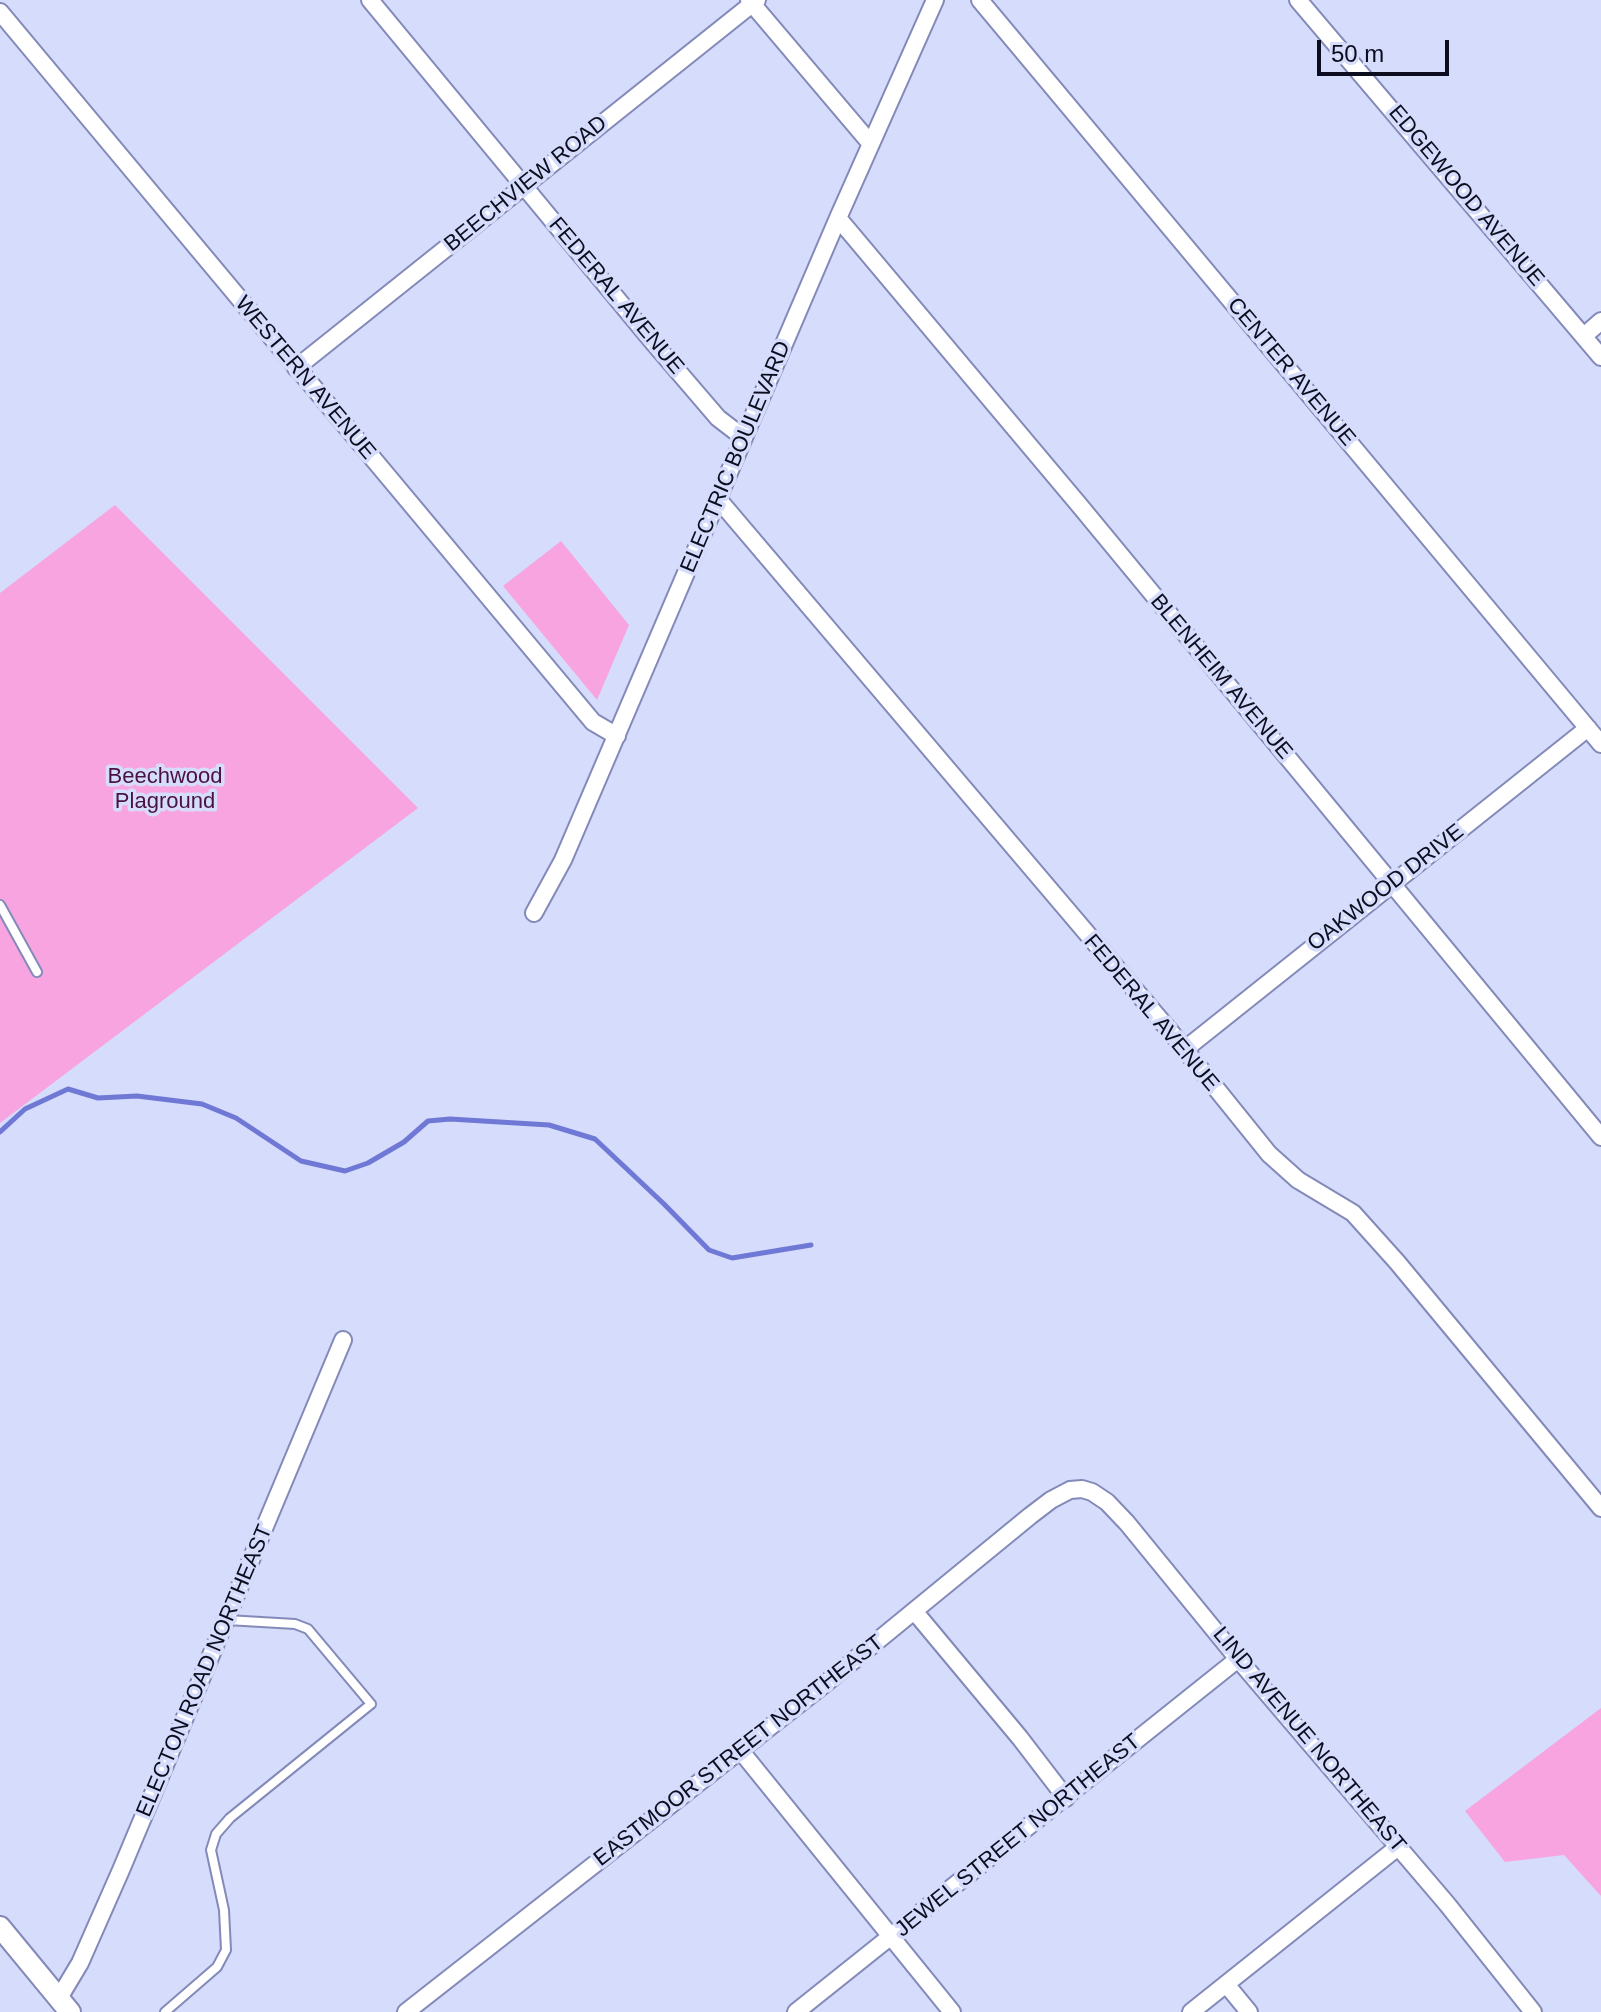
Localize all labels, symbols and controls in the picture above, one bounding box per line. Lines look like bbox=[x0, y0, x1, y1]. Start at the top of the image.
scale bar bbox=[1321, 24, 1453, 74]
text: 50 m bbox=[1331, 40, 1384, 67]
street label: EDGEWOOD AVENUE bbox=[1383, 100, 1549, 292]
street label: BEECHVIEW ROAD bbox=[439, 110, 613, 258]
street label: FEDERAL AVENUE bbox=[543, 212, 689, 380]
street label: WESTERN AVENUE bbox=[229, 291, 381, 465]
street label: CENTER AVENUE bbox=[1221, 293, 1361, 451]
street label: ELECTRIC BOULEVARD bbox=[675, 337, 797, 577]
street label: BLENHEIM AVENUE bbox=[1144, 589, 1298, 765]
park label: Beechwood Plaground bbox=[108, 764, 222, 816]
street label: OAKWOOD DRIVE bbox=[1303, 819, 1469, 957]
street label: FEDERAL AVENUE bbox=[1078, 929, 1224, 1097]
street label: ELECTON ROAD NORTHEAST bbox=[131, 1521, 279, 1821]
street label: LIND AVENUE NORTHEAST bbox=[1207, 1622, 1411, 1858]
street label: EASTMOOR STREET NORTHEAST bbox=[589, 1630, 889, 1872]
street label: JEWEL STREET NORTHEAST bbox=[890, 1729, 1146, 1943]

